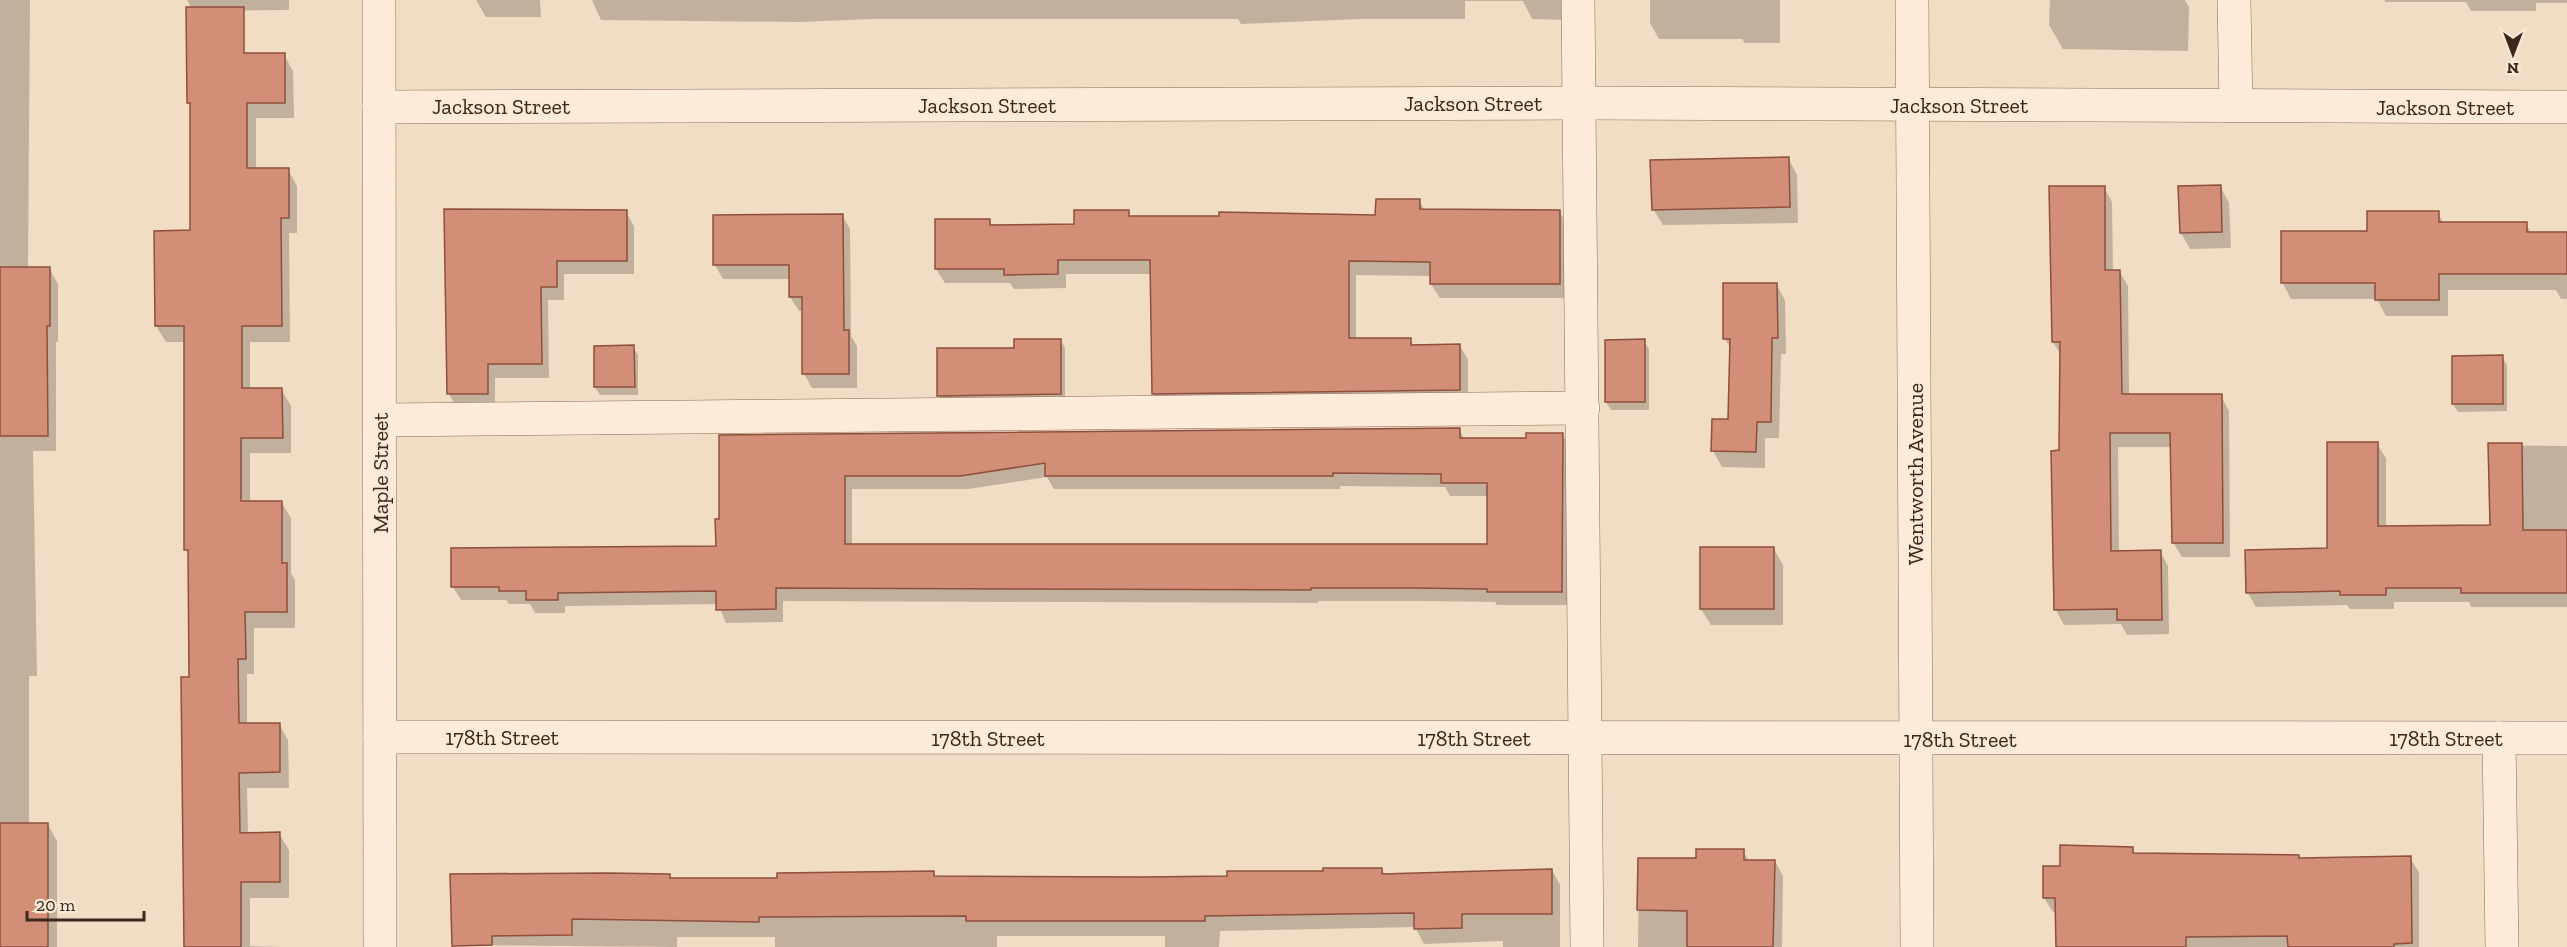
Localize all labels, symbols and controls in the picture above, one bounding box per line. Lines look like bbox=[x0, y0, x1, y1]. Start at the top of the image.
north arrow bbox=[2483, 24, 2543, 84]
text: N bbox=[2507, 59, 2519, 78]
street label: Jackson Street bbox=[1404, 90, 1543, 117]
street label: Jackson Street bbox=[918, 92, 1057, 119]
street label: Jackson Street bbox=[1890, 92, 2029, 119]
street label: Jackson Street bbox=[432, 93, 571, 120]
street label: Jackson Street bbox=[2376, 94, 2515, 121]
street label: Wentworth Avenue bbox=[1902, 383, 1929, 565]
street label: Maple Street bbox=[367, 412, 394, 534]
street label: 178th Street bbox=[445, 724, 560, 751]
street label: 178th Street bbox=[931, 725, 1046, 752]
street label: 178th Street bbox=[1417, 725, 1532, 752]
street label: 178th Street bbox=[2389, 725, 2504, 752]
street label: 178th Street bbox=[1903, 726, 2018, 753]
scale bar bbox=[27, 884, 144, 922]
text: 20 m bbox=[36, 894, 76, 916]

